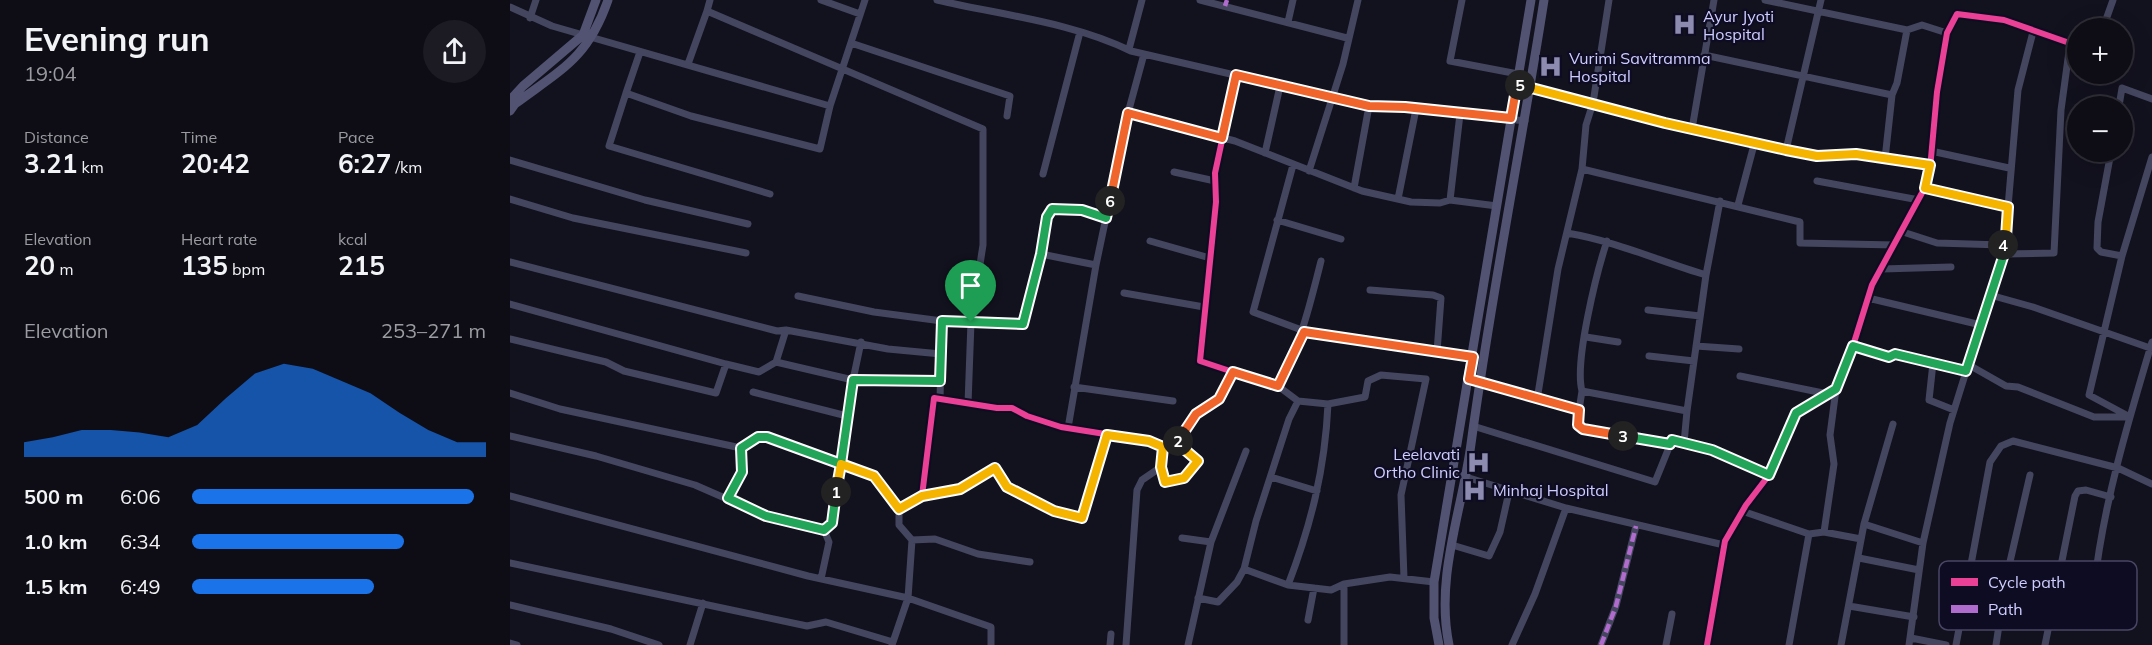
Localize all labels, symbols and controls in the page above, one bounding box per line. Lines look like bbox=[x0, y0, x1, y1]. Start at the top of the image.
place label: Ayur Jyoti Hospital bbox=[1703, 6, 1774, 44]
hospital icon: Ayur Jyoti Hospital bbox=[1672, 12, 1698, 38]
text: Evening run bbox=[24, 18, 210, 59]
map controls bbox=[2067, 18, 2133, 162]
button: + bbox=[2067, 18, 2133, 84]
button: share bbox=[423, 20, 486, 83]
place label: Vurimi Savitramma Hospital bbox=[1569, 48, 1711, 86]
hospital icon: Vurimi Savitramma Hospital bbox=[1538, 54, 1564, 80]
text: 19:04 bbox=[24, 61, 77, 86]
pin: 5 bbox=[1505, 70, 1535, 100]
text: 5 bbox=[1515, 75, 1525, 95]
button: − bbox=[2067, 96, 2133, 162]
text: Distance bbox=[24, 127, 89, 147]
text: Time bbox=[181, 127, 217, 147]
text: Pace bbox=[338, 127, 374, 147]
text: 3.21 bbox=[24, 147, 77, 180]
text: 20:42 bbox=[181, 147, 250, 180]
text: 6:27 bbox=[338, 147, 391, 180]
text: km bbox=[77, 157, 104, 177]
text: /km bbox=[391, 157, 422, 177]
pin: 6 bbox=[1095, 186, 1125, 216]
text: 6 bbox=[1105, 191, 1115, 211]
text: Elevation bbox=[24, 229, 92, 249]
text: Heart rate bbox=[181, 229, 257, 249]
text: kcal bbox=[338, 229, 367, 249]
pin: 4 bbox=[1988, 230, 2018, 260]
text: 4 bbox=[1998, 235, 2008, 255]
text: 20 bbox=[24, 249, 55, 282]
text: 135 bbox=[181, 249, 228, 282]
text: 215 bbox=[338, 249, 385, 282]
text: m bbox=[55, 259, 73, 279]
text: bpm bbox=[228, 259, 265, 279]
pin bbox=[945, 260, 996, 322]
icon: arrive bbox=[954, 269, 987, 302]
text: Elevation bbox=[24, 318, 109, 343]
text: 253–271 m bbox=[381, 318, 486, 343]
pin: 3 bbox=[1608, 421, 1638, 451]
pin: 2 bbox=[1163, 426, 1193, 456]
text: 3 bbox=[1618, 426, 1628, 446]
text: 2 bbox=[1173, 431, 1183, 451]
place label: Leelavati Ortho Clinic bbox=[1373, 444, 1460, 482]
hospital icon: Leelavati Ortho Clinic bbox=[1465, 450, 1491, 476]
pin: 1 bbox=[821, 477, 851, 507]
hospital icon: Minhaj Hospital bbox=[1462, 477, 1488, 503]
place label: Minhaj Hospital bbox=[1493, 480, 1609, 500]
text: 1 bbox=[831, 482, 841, 502]
text: 500 m bbox=[24, 484, 83, 509]
text: 6:06 bbox=[120, 484, 161, 509]
text: 1.0 km bbox=[24, 529, 87, 554]
text: 6:34 bbox=[120, 529, 161, 554]
legend bbox=[1939, 561, 2137, 630]
text: Cycle path bbox=[1988, 572, 2066, 592]
text: 1.5 km bbox=[24, 574, 87, 599]
text: 6:49 bbox=[120, 574, 161, 599]
text: Path bbox=[1988, 599, 2023, 619]

